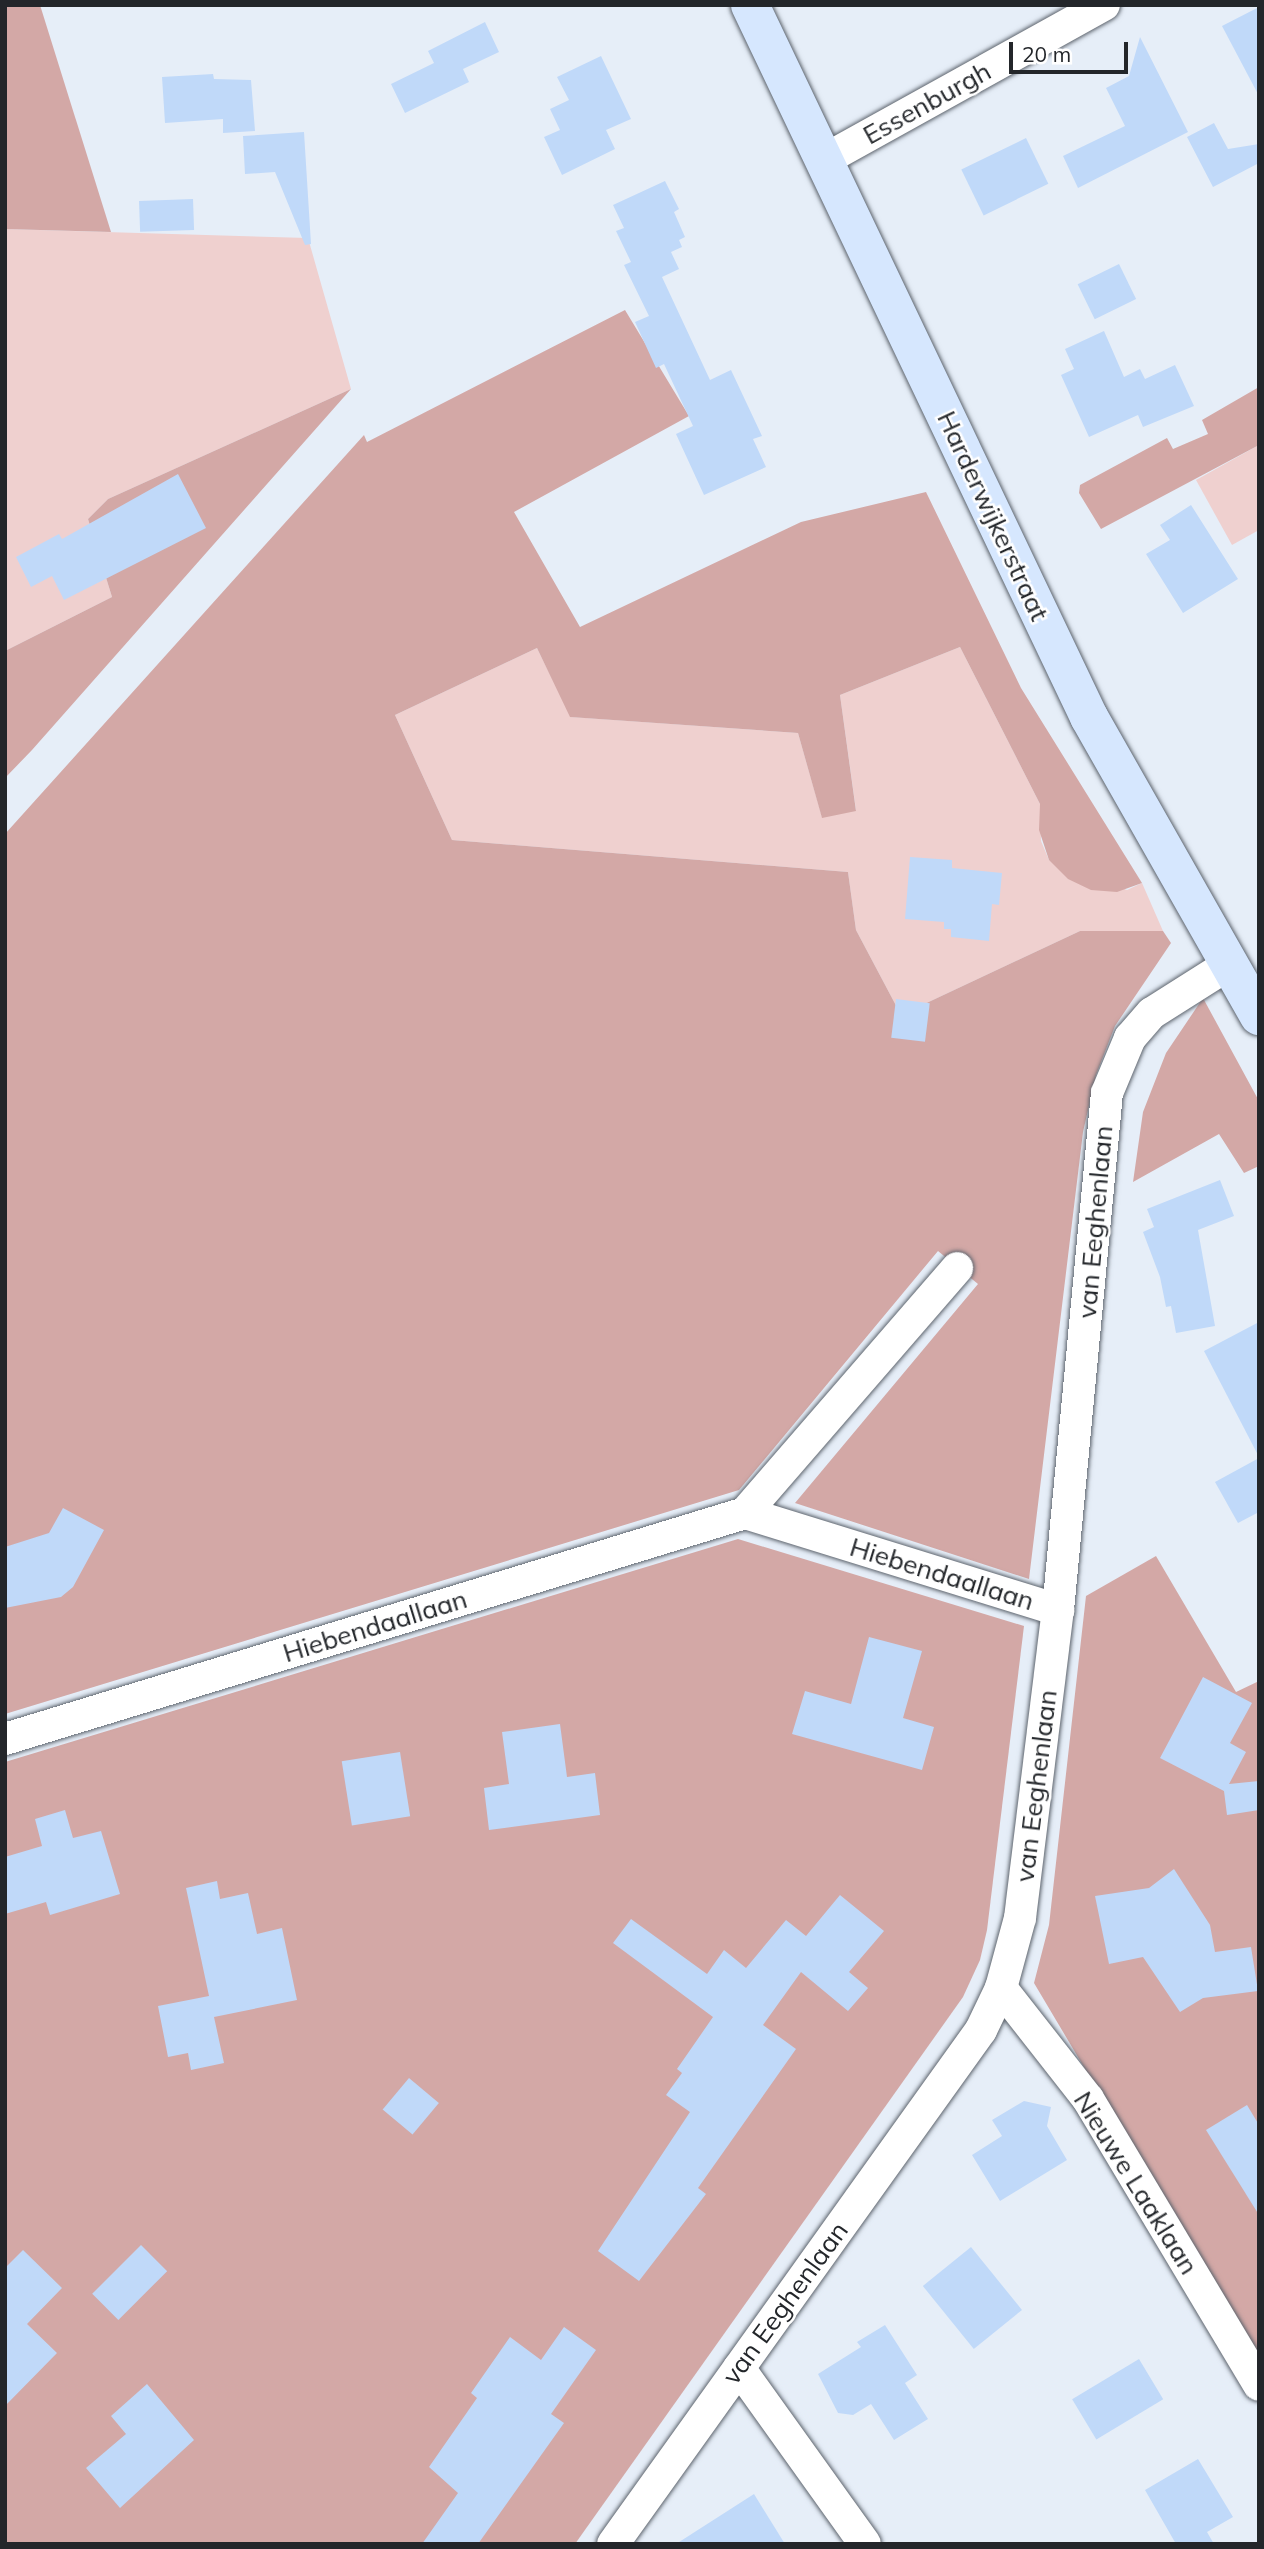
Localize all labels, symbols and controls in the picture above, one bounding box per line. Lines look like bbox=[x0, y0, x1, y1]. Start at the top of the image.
scale bar bbox=[1012, 28, 1131, 72]
text: 20 m bbox=[1022, 41, 1071, 67]
street label: Essenburgh bbox=[858, 55, 996, 151]
street label: Harderwijkerstraat bbox=[931, 406, 1055, 626]
street label: van Eeghenlaan bbox=[1071, 1124, 1119, 1320]
street label: Hiebendaallaan bbox=[846, 1531, 1038, 1617]
street label: Hiebendaallaan bbox=[279, 1583, 471, 1669]
street label: van Eeghenlaan bbox=[1009, 1688, 1063, 1884]
street label: Nieuwe Laaklaan bbox=[1067, 2086, 1205, 2280]
street label: van Eeghenlaan bbox=[716, 2216, 854, 2390]

